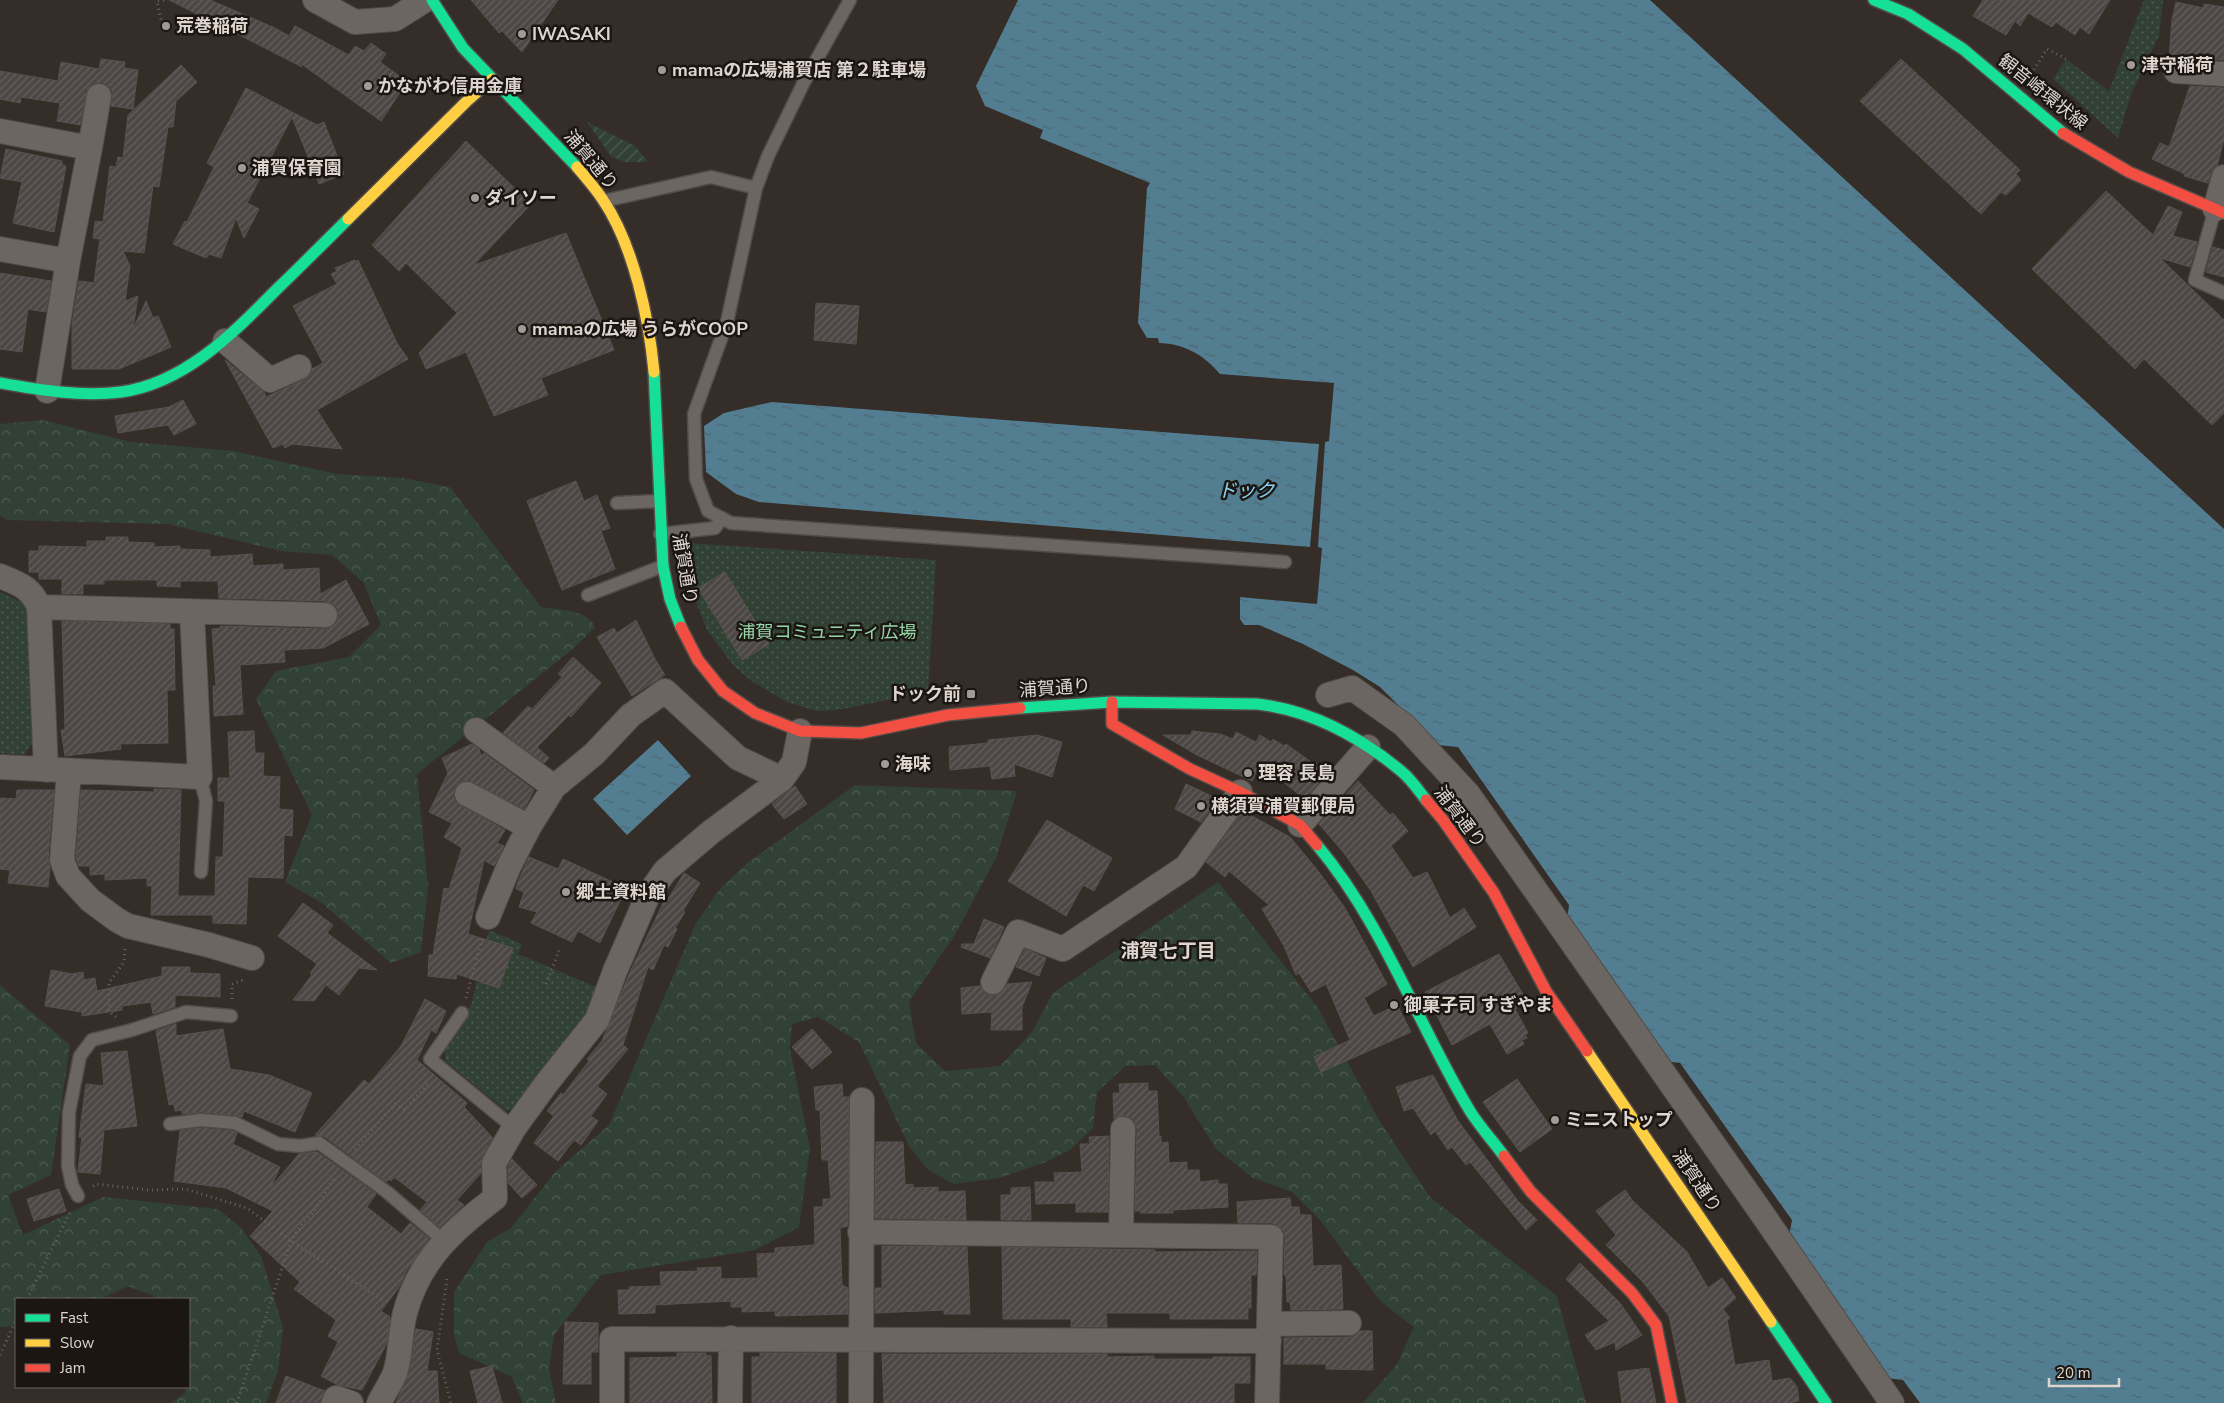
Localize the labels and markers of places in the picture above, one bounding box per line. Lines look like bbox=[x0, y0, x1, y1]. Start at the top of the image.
place label: 荒巻稲荷 bbox=[176, 14, 248, 38]
marker: 荒巻稲荷 bbox=[160, 20, 172, 32]
place label: IWASAKI bbox=[532, 22, 611, 46]
marker: IWASAKI bbox=[516, 28, 528, 40]
place label: 津守稲荷 bbox=[2141, 53, 2213, 77]
place label: mamaの広場浦賀店 第２駐車場 bbox=[672, 58, 926, 82]
marker: 津守稲荷 bbox=[2125, 59, 2137, 71]
marker: mamaの広場浦賀店 第２駐車場 bbox=[656, 64, 668, 76]
place label: かながわ信用金庫 bbox=[378, 74, 522, 98]
marker: かながわ信用金庫 bbox=[362, 80, 374, 92]
place label: 浦賀保育園 bbox=[252, 156, 342, 180]
marker: 浦賀保育園 bbox=[236, 162, 248, 174]
place label: ダイソー bbox=[485, 186, 557, 210]
marker: ダイソー bbox=[469, 192, 481, 204]
place label: mamaの広場 うらがCOOP bbox=[532, 317, 748, 341]
marker: mamaの広場 うらがCOOP bbox=[516, 323, 528, 335]
place label: ドック前 bbox=[889, 682, 961, 706]
marker: ドック前 bbox=[965, 688, 977, 700]
place label: 海味 bbox=[895, 752, 931, 776]
marker: 海味 bbox=[879, 758, 891, 770]
place label: 理容 長島 bbox=[1258, 761, 1335, 785]
marker: 理容 長島 bbox=[1242, 767, 1254, 779]
place label: 横須賀浦賀郵便局 bbox=[1211, 794, 1355, 818]
marker: 横須賀浦賀郵便局 bbox=[1195, 800, 1207, 812]
place label: 郷土資料館 bbox=[576, 880, 666, 904]
marker: 郷土資料館 bbox=[560, 886, 572, 898]
place label: 御菓子司 すぎやま bbox=[1403, 993, 1553, 1017]
marker: 御菓子司 すぎやま bbox=[1388, 999, 1400, 1011]
place label: ミニストップ bbox=[1565, 1108, 1673, 1132]
marker: ミニストップ bbox=[1549, 1114, 1561, 1126]

